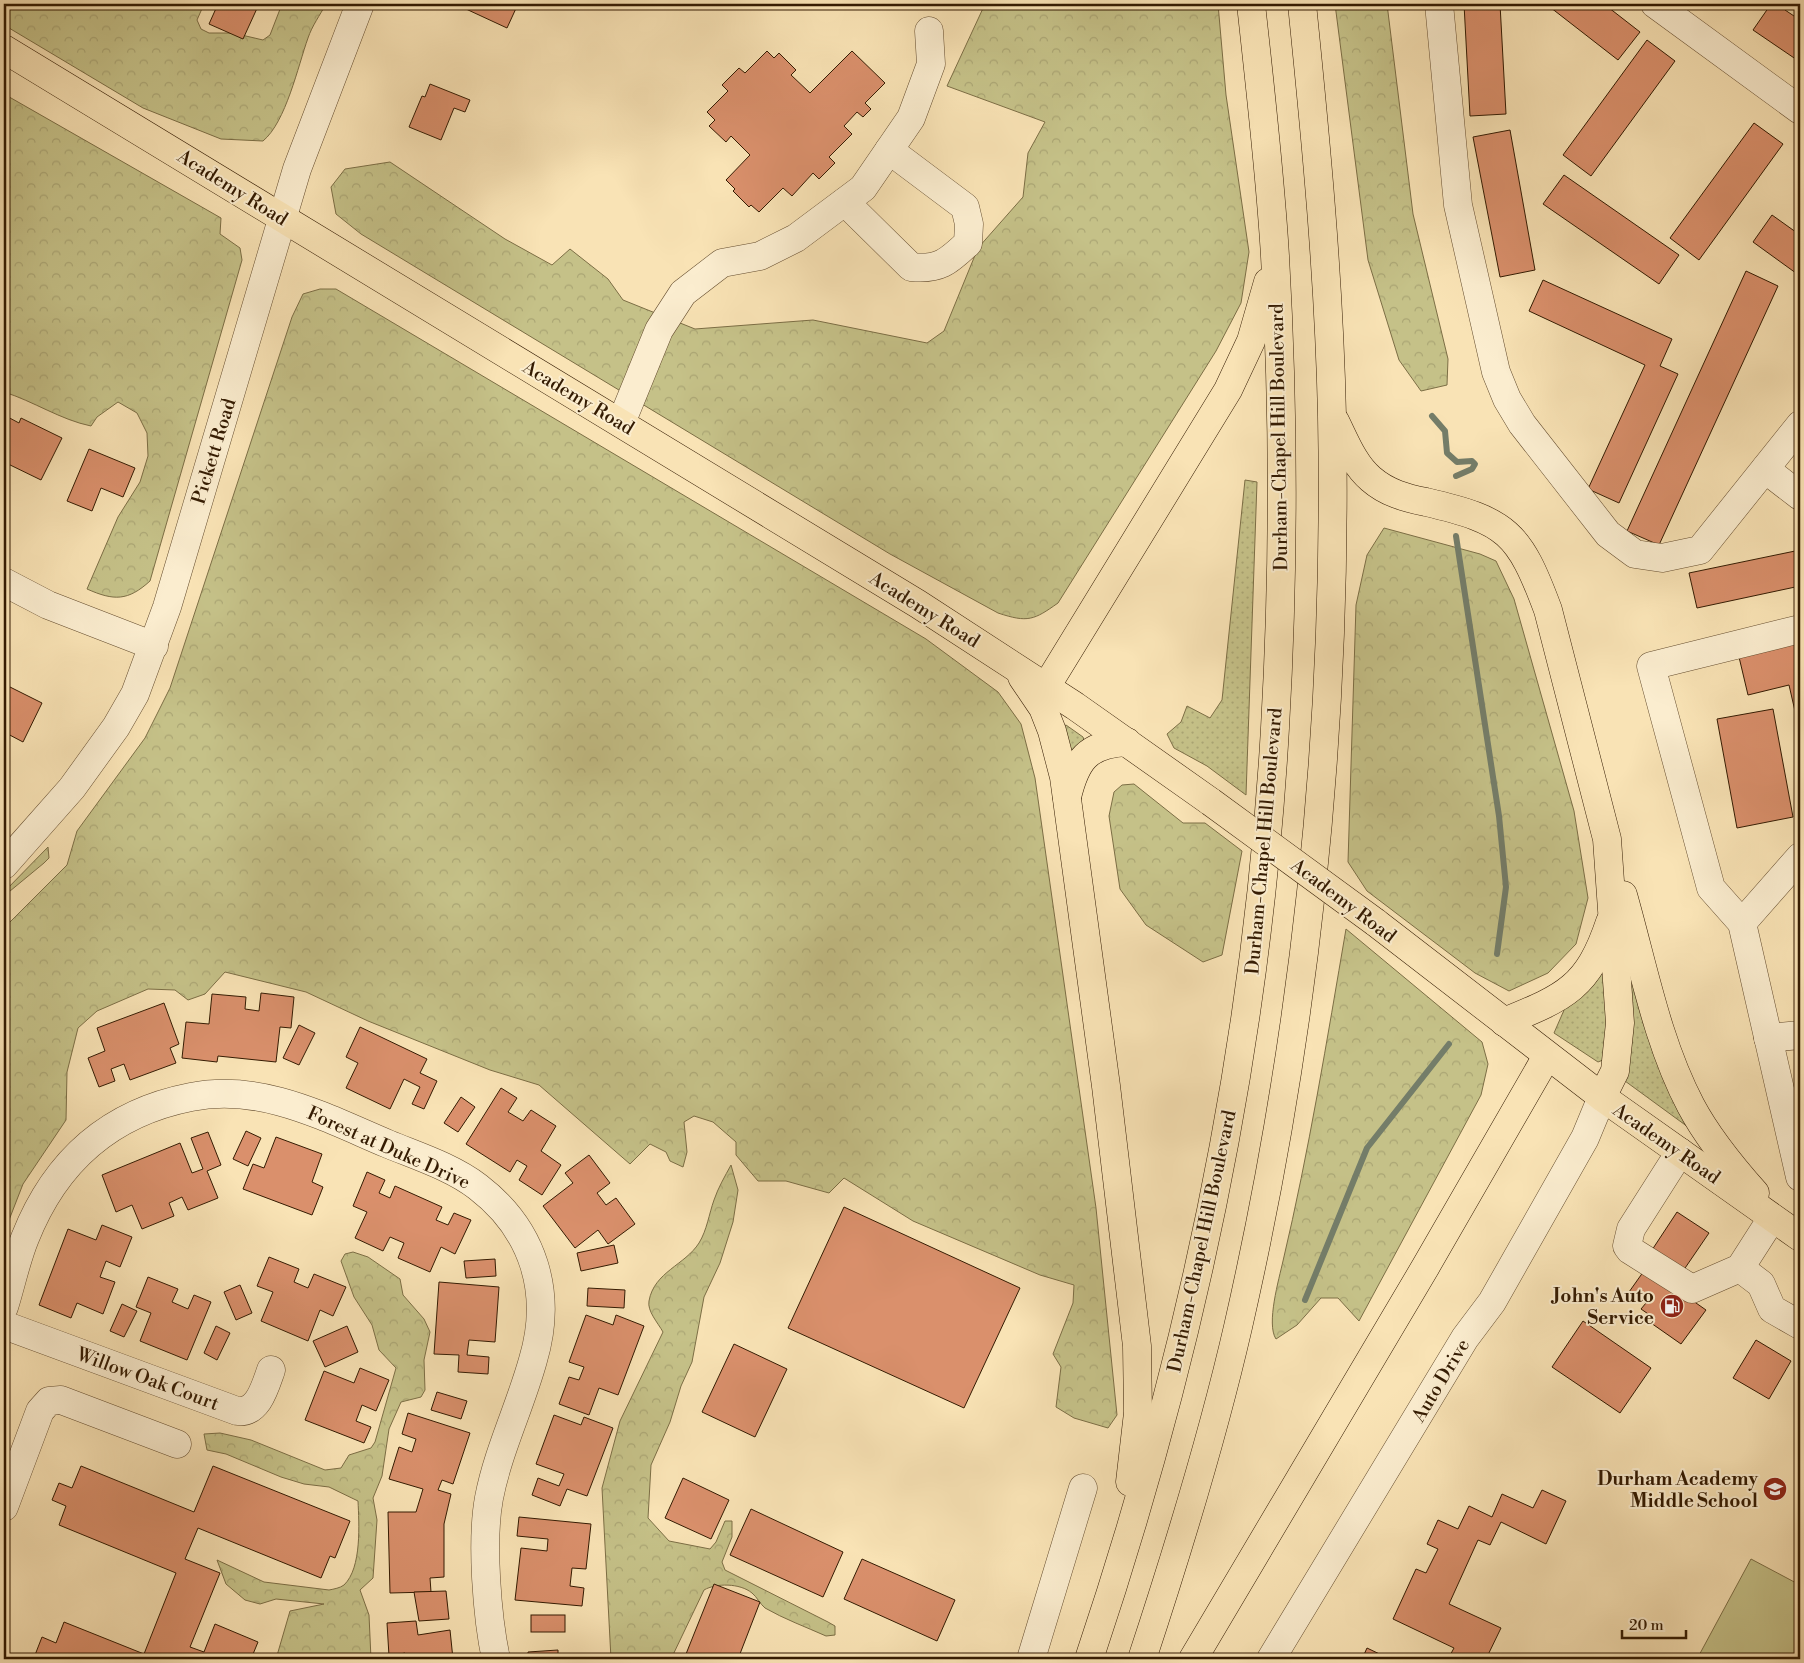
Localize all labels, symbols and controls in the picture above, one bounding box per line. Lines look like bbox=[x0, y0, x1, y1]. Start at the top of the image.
street label: Academy Road bbox=[172, 144, 292, 231]
street label: Durham-Chapel Hill Boulevard bbox=[1265, 303, 1293, 571]
street label: Academy Road bbox=[518, 355, 639, 441]
street label: Pickett Road bbox=[186, 395, 242, 507]
street label: Academy Road bbox=[864, 566, 984, 653]
street label: Durham-Chapel Hill Boulevard bbox=[1240, 707, 1288, 975]
street label: Academy Road bbox=[1285, 853, 1401, 948]
street label: Academy Road bbox=[1607, 1097, 1725, 1190]
street label: Forest at Duke Drive bbox=[303, 1101, 474, 1195]
street label: Durham-Chapel Hill Boulevard bbox=[1162, 1108, 1242, 1375]
place label: John's Auto Service bbox=[1550, 1284, 1654, 1330]
fuel station icon: John's Auto Service bbox=[1659, 1293, 1685, 1319]
street label: Auto Drive bbox=[1406, 1334, 1475, 1427]
street label: Willow Oak Court bbox=[72, 1342, 222, 1416]
place label: Durham Academy Middle School bbox=[1597, 1467, 1758, 1513]
school or university icon: Durham Academy Middle School bbox=[1762, 1476, 1788, 1502]
scale bar bbox=[1622, 1608, 1685, 1640]
text: 20 m bbox=[1629, 1616, 1664, 1635]

